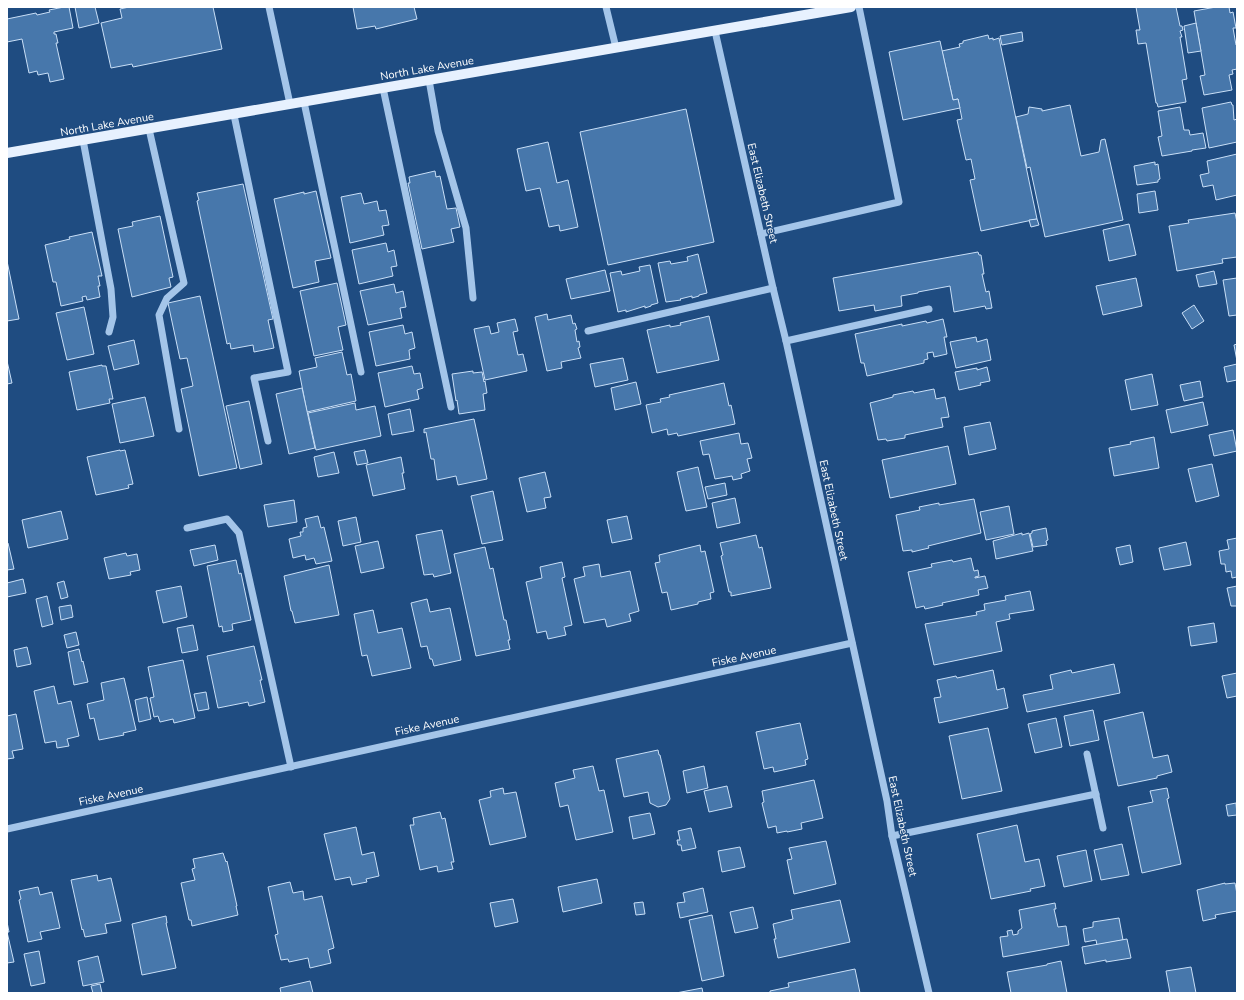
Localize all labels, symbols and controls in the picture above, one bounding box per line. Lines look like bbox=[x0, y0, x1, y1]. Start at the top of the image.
street label: North Lake Avenue bbox=[379, 53, 475, 84]
street label: North Lake Avenue bbox=[59, 109, 155, 140]
street label: East Elizabeth Street bbox=[744, 142, 781, 245]
street label: East Elizabeth Street bbox=[816, 458, 852, 562]
street label: Fiske Avenue bbox=[711, 642, 778, 671]
street label: Fiske Avenue bbox=[394, 711, 461, 740]
street label: East Elizabeth Street bbox=[885, 774, 921, 878]
street label: Fiske Avenue bbox=[78, 781, 145, 810]

